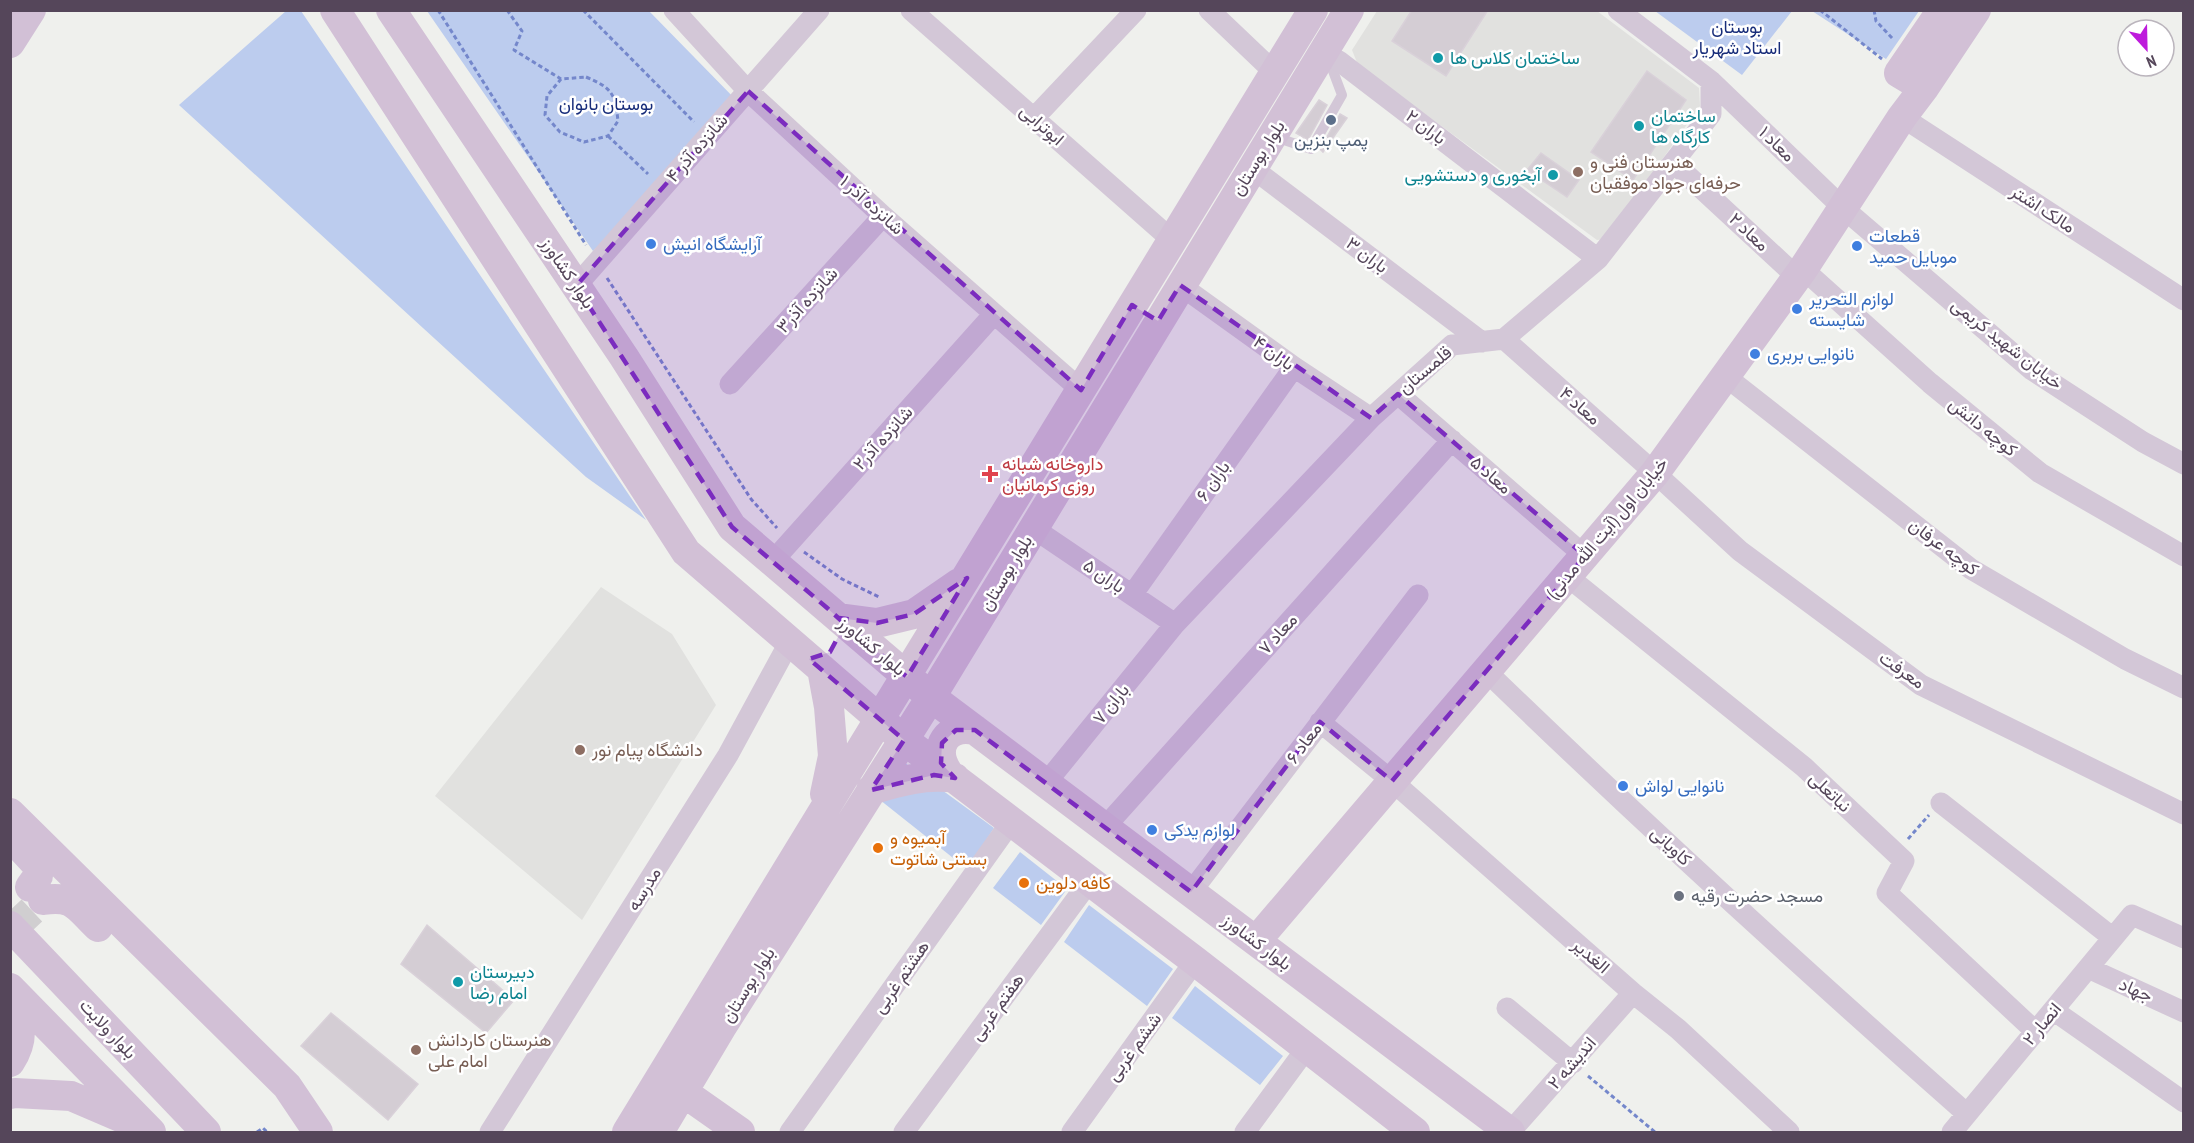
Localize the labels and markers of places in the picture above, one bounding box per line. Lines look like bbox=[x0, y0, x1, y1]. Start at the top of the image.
place label: ساختمان کلاس ها bbox=[1450, 46, 1580, 69]
marker: ساختمان کلاس ها bbox=[1431, 51, 1445, 65]
place label: ساختمان کارگاه ها bbox=[1651, 104, 1716, 148]
marker: پمپ بنزین bbox=[1324, 113, 1338, 127]
marker: ساختمان کارگاه ها bbox=[1632, 119, 1646, 133]
place label: پمپ بنزین bbox=[1294, 128, 1368, 152]
place label: هنرستان فنی و حرفه‌ای جواد موفقیان bbox=[1590, 150, 1741, 194]
place label: آبخوری و دستشویی bbox=[1405, 163, 1543, 186]
marker: هنرستان فنی و حرفه‌ای جواد موفقیان bbox=[1571, 165, 1585, 179]
marker: آبخوری و دستشویی bbox=[1546, 168, 1560, 182]
place label: قطعات موبایل حمید bbox=[1869, 224, 1957, 268]
place label: آرایشگاه انیش bbox=[663, 232, 763, 255]
marker: آرایشگاه انیش bbox=[644, 237, 658, 251]
marker: قطعات موبایل حمید bbox=[1850, 239, 1864, 253]
place label: لوازم التحریر شایسته bbox=[1808, 287, 1894, 331]
marker: لوازم التحریر شایسته bbox=[1790, 302, 1804, 316]
place label: نانوایی بربری bbox=[1767, 342, 1855, 365]
marker: نانوایی بربری bbox=[1748, 347, 1762, 361]
place label: داروخانه شبانه روزی کرمانیان bbox=[1002, 452, 1103, 496]
marker: داروخانه شبانه روزی کرمانیان bbox=[983, 467, 997, 481]
place label: دانشگاه پیام نور bbox=[591, 738, 703, 762]
marker: دانشگاه پیام نور bbox=[573, 743, 587, 757]
place label: نانوایی لواش bbox=[1635, 774, 1724, 797]
marker: نانوایی لواش bbox=[1616, 779, 1630, 793]
place label: لوازم یدکی bbox=[1164, 818, 1235, 842]
marker: لوازم یدکی bbox=[1145, 823, 1159, 837]
place label: آبمیوه و بستنی شاتوت bbox=[890, 826, 987, 870]
marker: آبمیوه و بستنی شاتوت bbox=[871, 841, 885, 855]
place label: کافه دلوین bbox=[1036, 871, 1111, 894]
marker: کافه دلوین bbox=[1017, 876, 1031, 890]
place label: مسجد حضرت رقیه bbox=[1691, 884, 1823, 907]
marker: مسجد حضرت رقیه bbox=[1672, 889, 1686, 903]
place label: دبیرستان امام رضا bbox=[470, 960, 535, 1005]
marker: دبیرستان امام رضا bbox=[451, 975, 465, 989]
place label: هنرستان کاردانش امام علی bbox=[428, 1028, 552, 1073]
marker: هنرستان کاردانش امام علی bbox=[409, 1043, 423, 1057]

